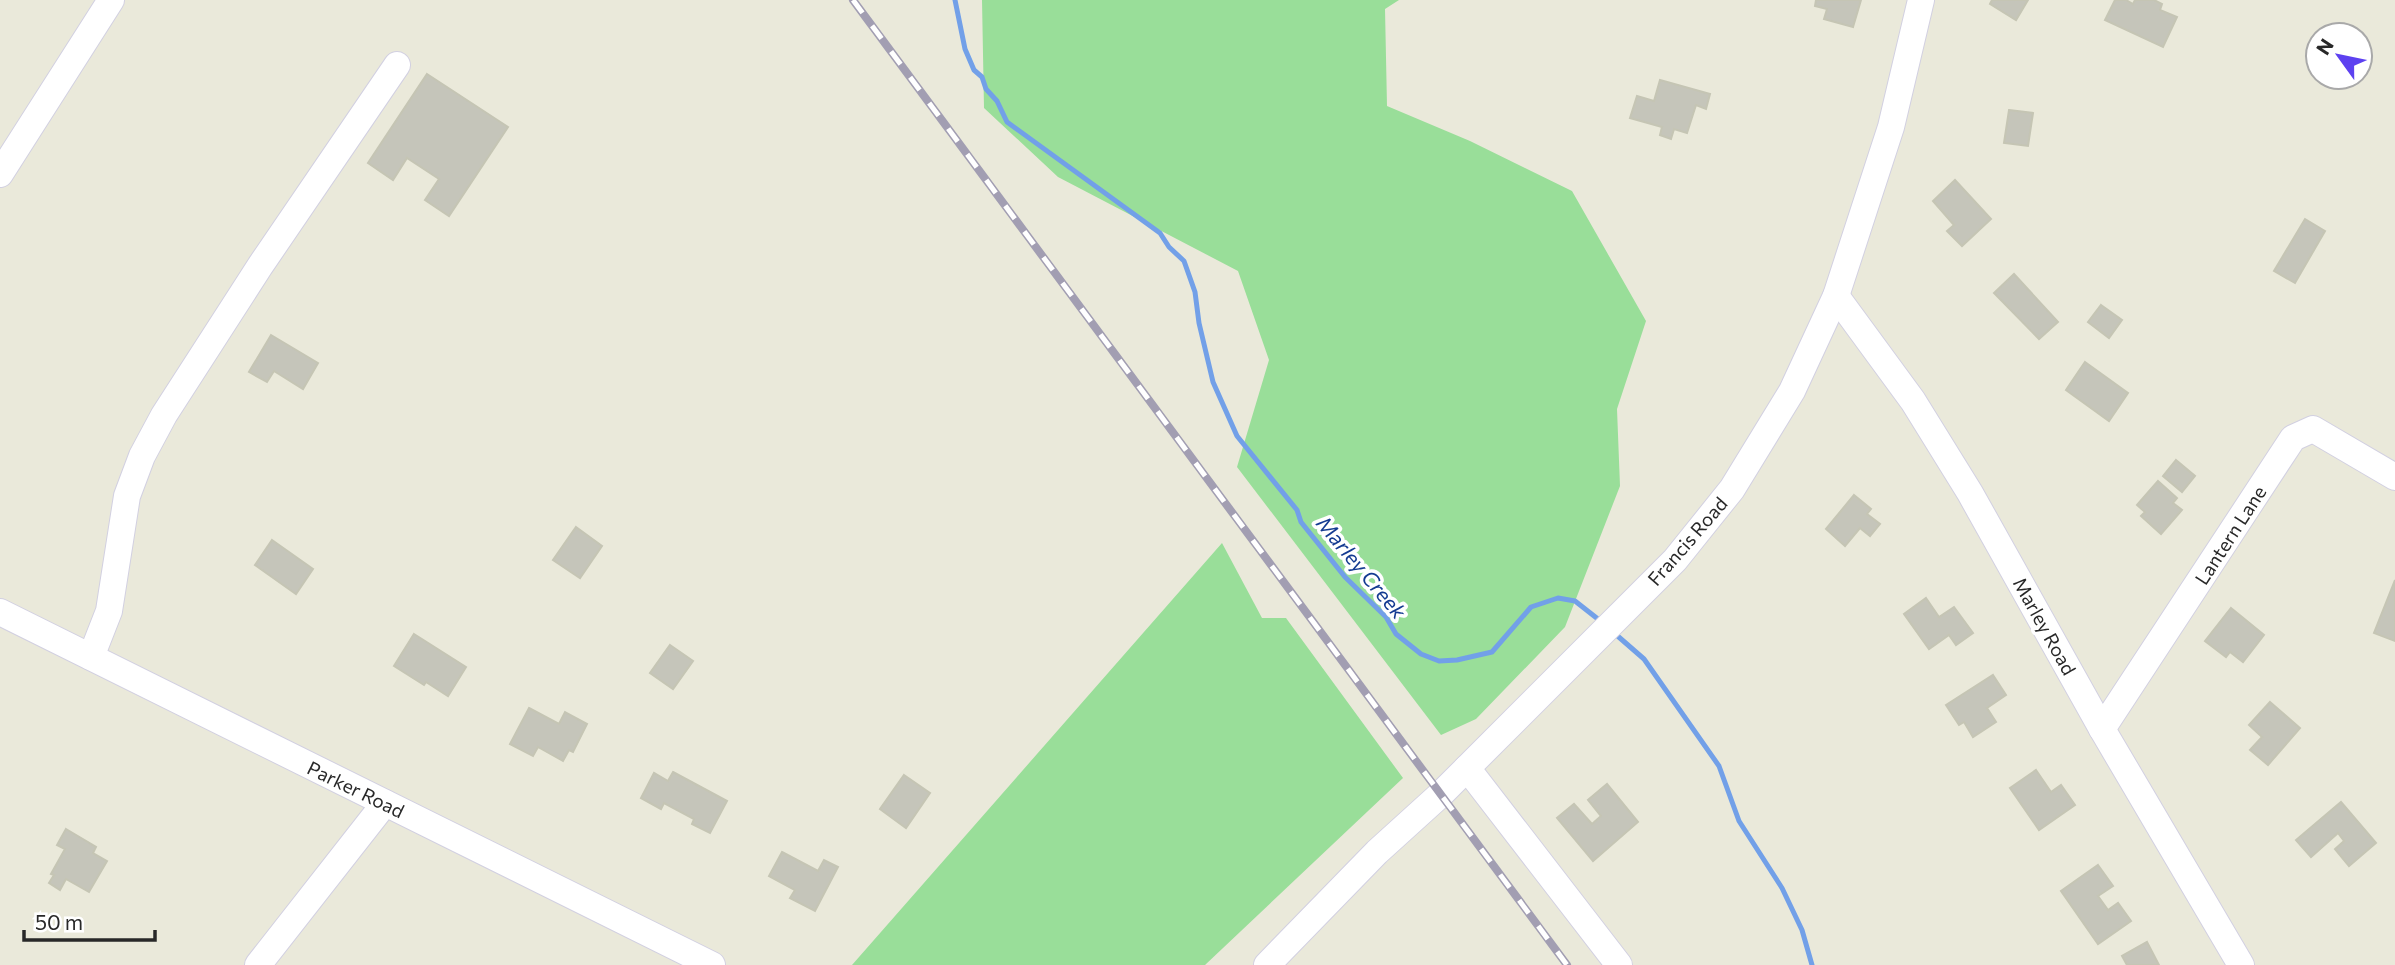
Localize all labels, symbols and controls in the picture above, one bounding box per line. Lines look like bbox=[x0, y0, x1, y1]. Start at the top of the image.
north arrow bbox=[2304, 21, 2374, 91]
text: N bbox=[2311, 34, 2338, 59]
street label: Lantern Lane bbox=[2190, 481, 2270, 589]
street label: Francis Road bbox=[1642, 492, 1732, 590]
water label: Marley Creek bbox=[1312, 511, 1413, 624]
street label: Marley Road bbox=[2009, 573, 2081, 679]
street label: Parker Road bbox=[304, 756, 408, 822]
scale bar bbox=[24, 898, 156, 942]
text: 50 m bbox=[35, 909, 83, 934]

